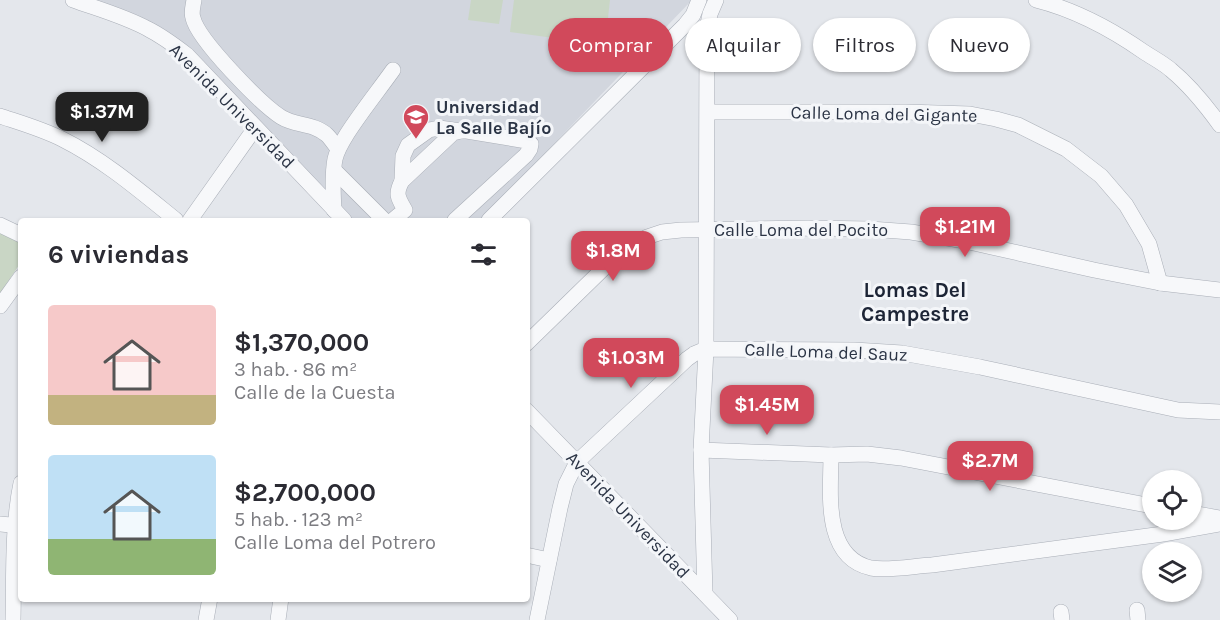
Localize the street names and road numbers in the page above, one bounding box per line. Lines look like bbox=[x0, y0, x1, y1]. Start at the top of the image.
street label: Avenida Universidad bbox=[165, 39, 299, 173]
street label: Calle Loma del Gigante bbox=[790, 101, 978, 127]
street label: Calle Loma del Pocito bbox=[714, 219, 888, 241]
street label: Calle Loma del Sauz bbox=[744, 338, 908, 366]
street label: Avenida Universidad bbox=[562, 447, 694, 583]

